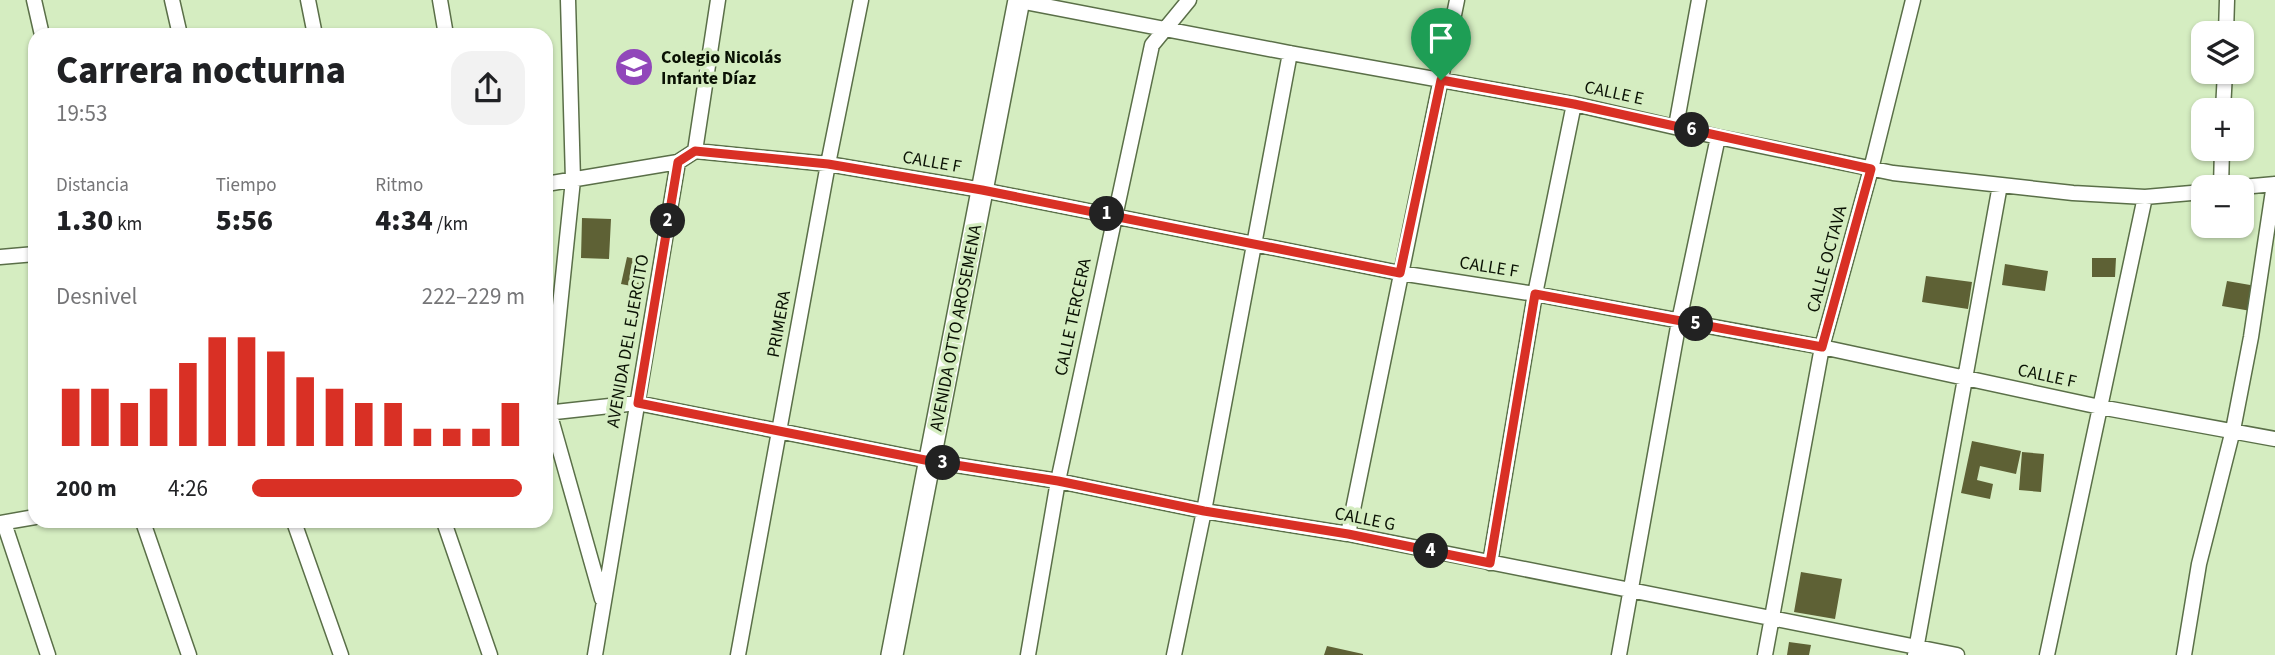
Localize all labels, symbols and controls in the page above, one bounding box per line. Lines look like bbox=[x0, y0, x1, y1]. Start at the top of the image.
pin bbox=[1411, 8, 1471, 80]
icon: arrive bbox=[1422, 19, 1460, 57]
map controls bbox=[2191, 21, 2254, 238]
button: layers bbox=[2191, 21, 2254, 84]
text: Carrera nocturna bbox=[56, 44, 346, 98]
place label: Colegio Nicolás Infante Díaz bbox=[661, 45, 781, 91]
school or university icon: Colegio Nicolás Infante Díaz bbox=[613, 46, 655, 88]
button: share bbox=[451, 51, 525, 125]
street label: CALLE E bbox=[1582, 75, 1646, 111]
text: 19:53 bbox=[56, 97, 107, 130]
button: + bbox=[2191, 98, 2254, 161]
pin: 6 bbox=[1674, 113, 1710, 148]
text: 6 bbox=[1686, 116, 1697, 143]
street label: CALLE F bbox=[901, 145, 964, 179]
text: Distancia bbox=[56, 172, 129, 199]
text: Tiempo bbox=[216, 172, 277, 199]
text: Ritmo bbox=[375, 172, 423, 199]
button: − bbox=[2191, 175, 2254, 238]
pin: 1 bbox=[1090, 196, 1124, 232]
text: 1.30 bbox=[56, 199, 113, 242]
text: 5:56 bbox=[216, 199, 273, 242]
text: 4:34 bbox=[375, 199, 433, 242]
text: 1 bbox=[1101, 200, 1112, 227]
street label: CALLE OCTAVA bbox=[1801, 203, 1853, 315]
pin: 2 bbox=[650, 204, 686, 238]
text: 2 bbox=[662, 207, 673, 234]
text: km bbox=[113, 211, 142, 238]
text: /km bbox=[433, 211, 468, 238]
street label: AVENIDA OTTO AROSEMENA bbox=[924, 222, 988, 433]
street label: CALLE F bbox=[1458, 250, 1520, 284]
street label: AVENIDA DEL EJERCITO bbox=[600, 252, 656, 430]
street label: CALLE TERCERA bbox=[1048, 256, 1098, 378]
text: Desnivel bbox=[56, 280, 137, 313]
text: 222–229 m bbox=[422, 280, 525, 313]
street label: PRIMERA bbox=[761, 288, 797, 360]
pin: 5 bbox=[1678, 306, 1714, 342]
text: 5 bbox=[1690, 310, 1701, 337]
street label: CALLE F bbox=[2015, 358, 2079, 394]
pin: 3 bbox=[926, 446, 960, 480]
text: 3 bbox=[937, 449, 948, 476]
text: 200 m bbox=[56, 472, 117, 505]
text: 4:26 bbox=[168, 472, 208, 505]
street label: CALLE G bbox=[1332, 501, 1398, 537]
pin: 4 bbox=[1414, 534, 1448, 568]
text: 4 bbox=[1425, 537, 1436, 564]

